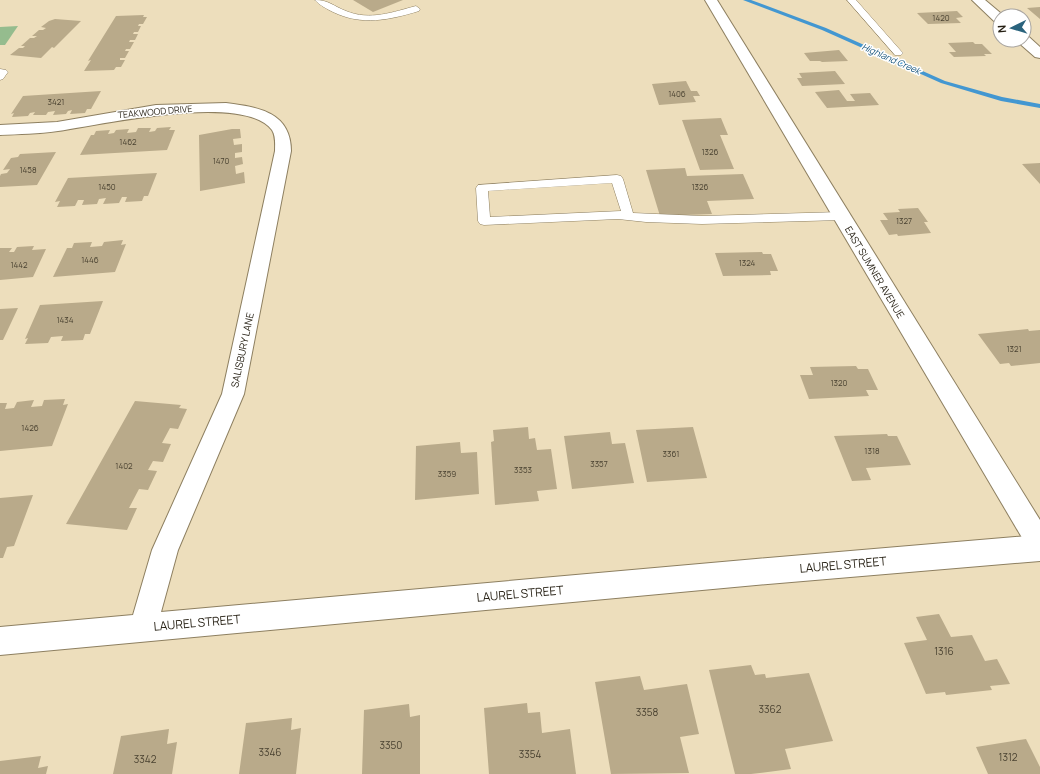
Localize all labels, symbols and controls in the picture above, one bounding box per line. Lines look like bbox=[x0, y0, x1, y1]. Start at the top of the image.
north arrow bbox=[992, 8, 1032, 48]
house number: 1420 bbox=[932, 12, 950, 23]
text: N bbox=[994, 24, 1009, 34]
water label: Highland Creek bbox=[860, 40, 924, 78]
house number: 1406 bbox=[668, 88, 686, 99]
house number: 3421 bbox=[48, 96, 64, 107]
street label: TEAKWOOD DRIVE bbox=[117, 102, 193, 121]
house number: 1462 bbox=[119, 136, 137, 147]
house number: 1326 bbox=[701, 146, 719, 157]
house number: 1470 bbox=[213, 155, 229, 166]
house number: 1458 bbox=[19, 164, 37, 175]
house number: 1450 bbox=[98, 181, 116, 192]
house number: 1326 bbox=[691, 181, 709, 192]
house number: 1327 bbox=[896, 215, 912, 226]
street label: EAST SUMNER AVENUE bbox=[842, 223, 908, 321]
house number: 1446 bbox=[81, 254, 99, 265]
house number: 1324 bbox=[739, 257, 756, 268]
house number: 1442 bbox=[10, 259, 28, 270]
street label: SALISBURY LANE bbox=[227, 311, 257, 389]
house number: 1434 bbox=[57, 314, 74, 325]
house number: 1321 bbox=[1006, 343, 1022, 354]
house number: 1320 bbox=[831, 377, 848, 388]
house number: 1426 bbox=[21, 422, 39, 433]
house number: 1318 bbox=[864, 445, 880, 456]
house number: 3361 bbox=[663, 448, 679, 459]
house number: 3357 bbox=[590, 458, 608, 469]
house number: 1402 bbox=[115, 460, 133, 471]
house number: 3353 bbox=[514, 464, 532, 475]
house number: 3359 bbox=[438, 468, 456, 479]
street label: LAUREL STREET bbox=[799, 552, 888, 577]
street label: LAUREL STREET bbox=[476, 581, 565, 606]
street label: LAUREL STREET bbox=[153, 610, 242, 635]
house number: 1316 bbox=[934, 644, 954, 658]
house number: 3362 bbox=[759, 702, 782, 716]
house number: 3358 bbox=[636, 705, 659, 719]
house number: 3350 bbox=[380, 738, 402, 752]
house number: 3346 bbox=[258, 745, 282, 759]
house number: 3354 bbox=[519, 747, 541, 761]
house number: 1312 bbox=[998, 750, 1018, 764]
house number: 3342 bbox=[134, 752, 157, 766]

